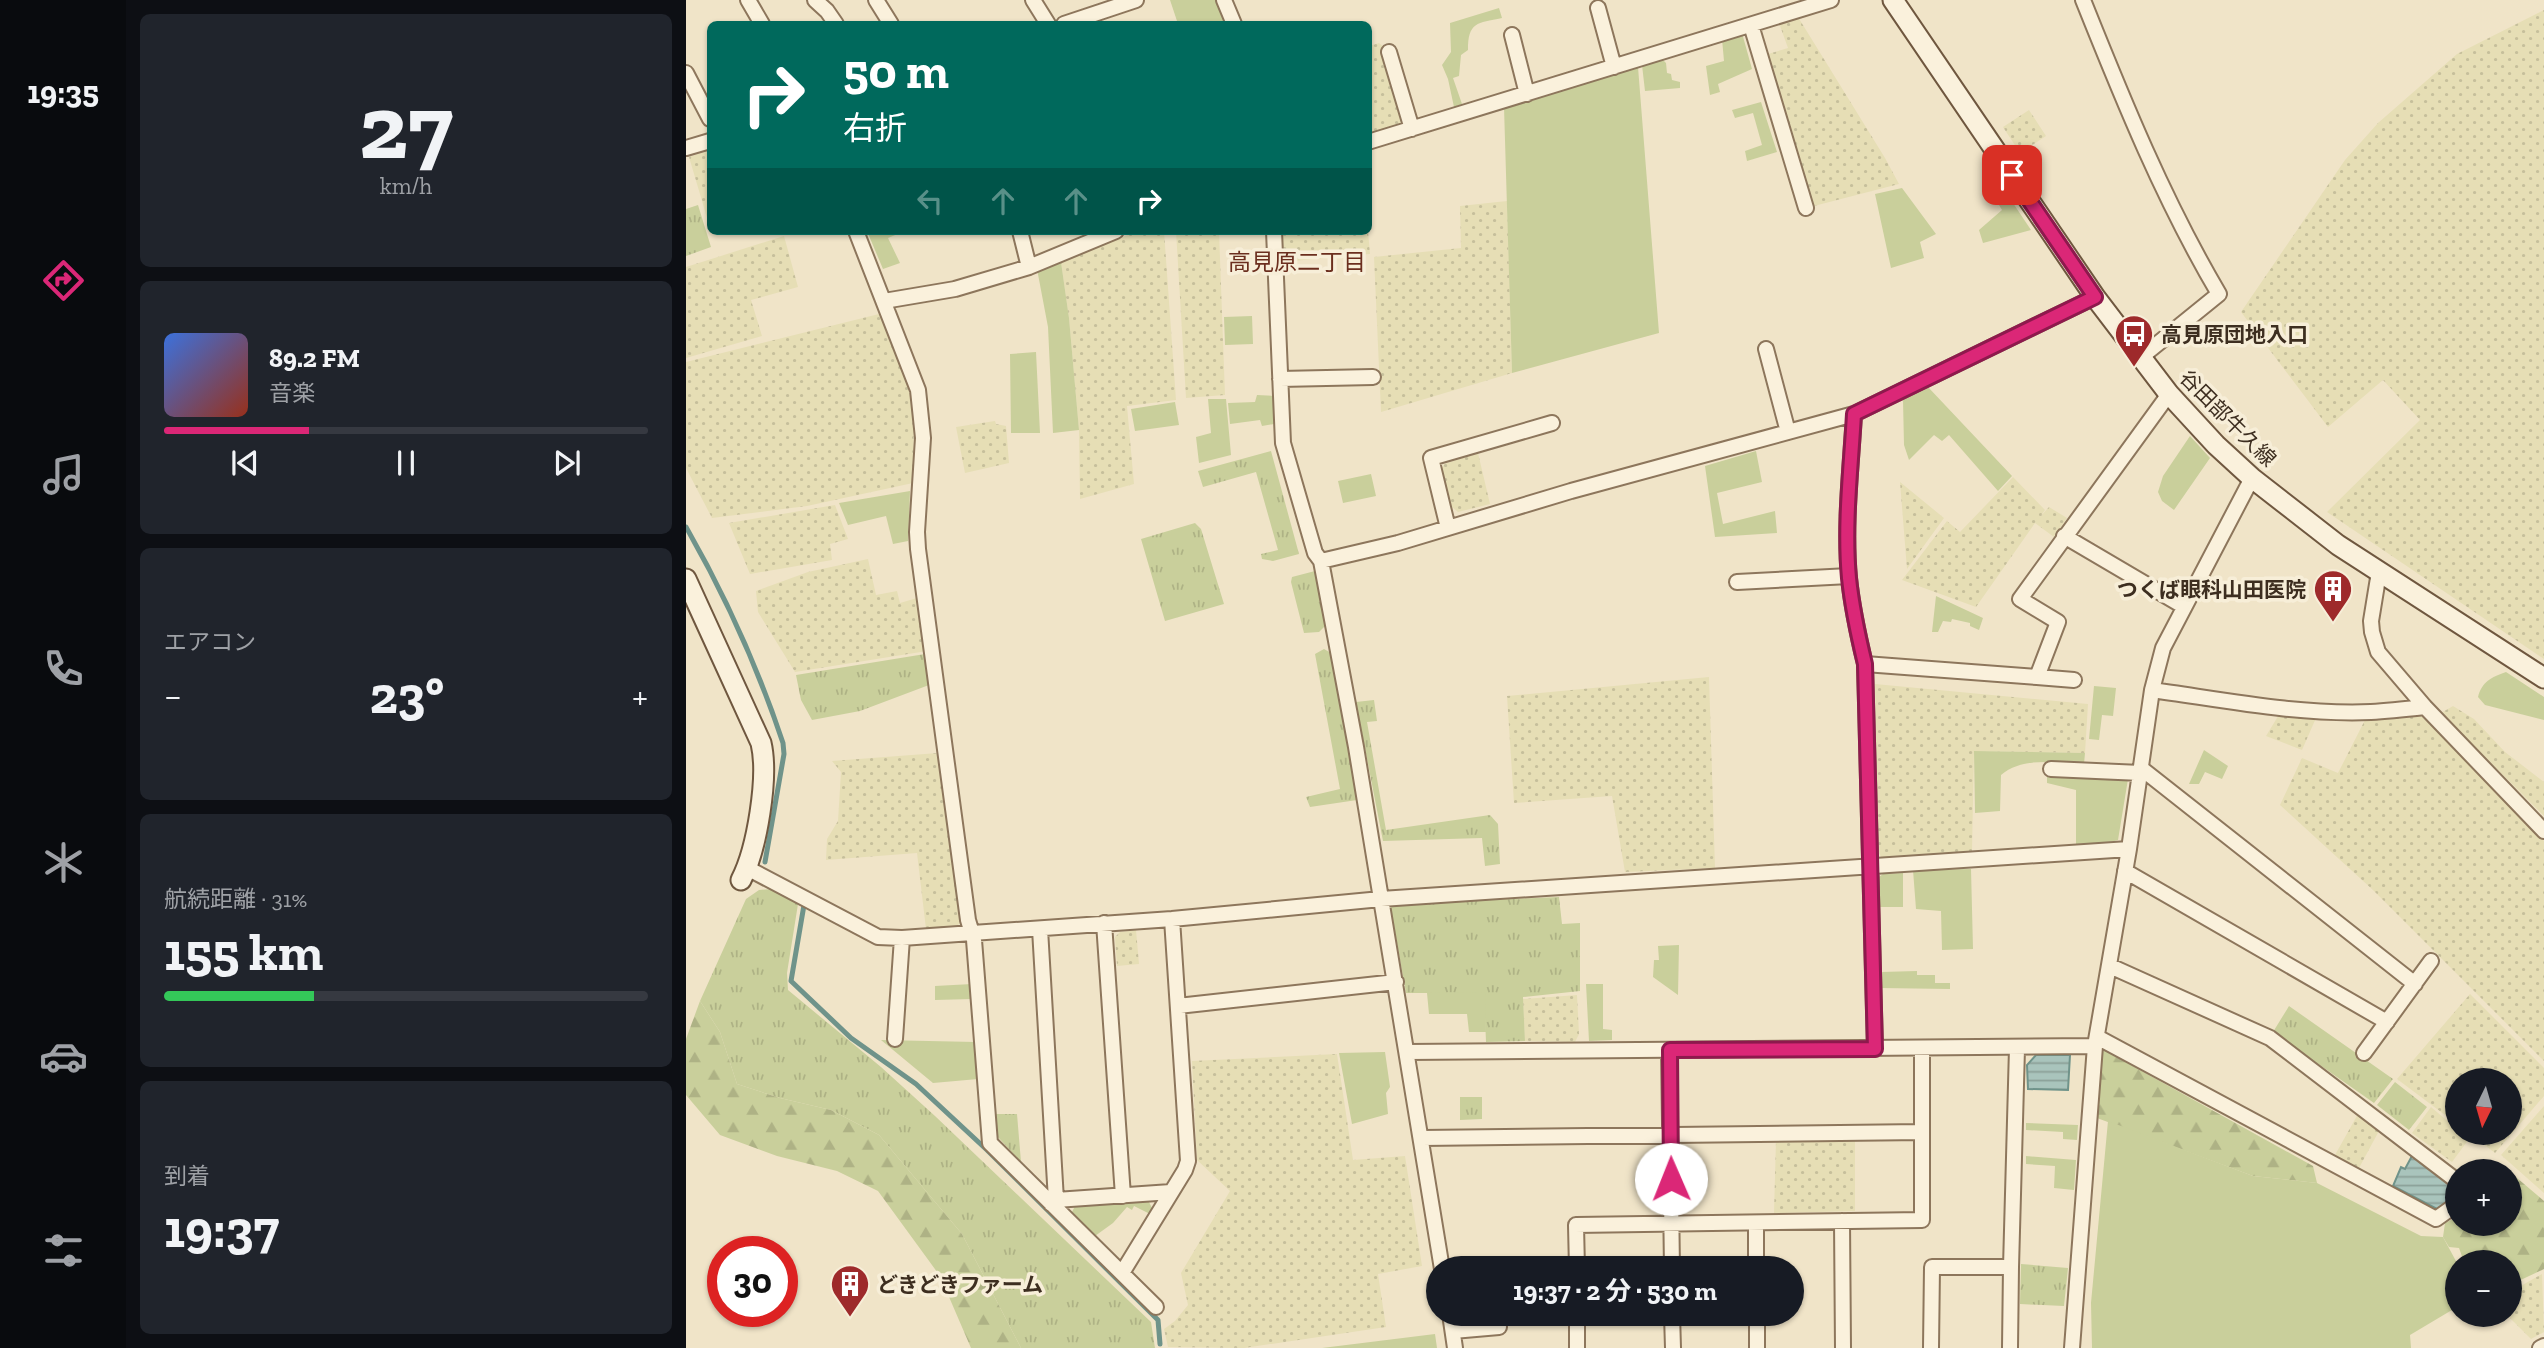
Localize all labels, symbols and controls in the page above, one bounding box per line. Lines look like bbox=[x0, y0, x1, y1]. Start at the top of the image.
text: 50 m bbox=[843, 42, 949, 101]
icon: right bbox=[728, 49, 819, 140]
text: 27 bbox=[359, 72, 453, 181]
text: 19:35 bbox=[27, 73, 99, 111]
text: 右折 bbox=[843, 109, 907, 147]
pin bbox=[1982, 145, 2042, 205]
icon: arrive bbox=[1993, 156, 2031, 194]
text: km/h bbox=[380, 172, 432, 200]
icon: left bbox=[911, 182, 949, 220]
icon: ahead bbox=[984, 182, 1022, 220]
icon: ahead bbox=[1057, 182, 1095, 220]
icon: right bbox=[1130, 182, 1168, 220]
district label: 高見原二丁目 bbox=[1228, 248, 1366, 276]
icon: directions bbox=[39, 256, 88, 305]
bus stop icon: 高見原団地入口 bbox=[2113, 313, 2155, 368]
place label: 高見原団地入口 bbox=[2161, 322, 2308, 347]
text: 89.2 FM bbox=[269, 342, 360, 374]
street label: 谷田部牛久線 bbox=[2175, 365, 2281, 471]
text: 音楽 bbox=[269, 379, 315, 407]
icon: previous bbox=[226, 444, 264, 482]
icon: pause bbox=[387, 444, 425, 482]
icon: next bbox=[548, 444, 586, 482]
icon: music bbox=[39, 450, 88, 499]
building icon: つくば眼科山田医院 bbox=[2312, 568, 2354, 623]
place label: つくば眼科山田医院 bbox=[2117, 577, 2306, 602]
text: エアコン bbox=[164, 628, 256, 656]
icon: phone bbox=[39, 644, 88, 693]
text: 23° bbox=[370, 664, 444, 726]
text: − bbox=[164, 673, 182, 719]
text: + bbox=[632, 673, 648, 719]
icon: climate bbox=[39, 838, 88, 887]
text: 航続距離 · 31% bbox=[164, 885, 307, 913]
text: 155 km bbox=[164, 921, 323, 983]
icon: car bbox=[39, 1032, 88, 1081]
north arrow bbox=[2445, 1068, 2522, 1144]
map controls bbox=[2445, 1068, 2522, 1327]
position arrow bbox=[1634, 1142, 1708, 1216]
button: + bbox=[2445, 1159, 2522, 1236]
text: 到着 bbox=[164, 1162, 210, 1190]
text: 19:37 bbox=[164, 1198, 279, 1260]
icon: filters bbox=[39, 1226, 88, 1275]
speed limit sign: 30 bbox=[707, 1236, 798, 1327]
button: − bbox=[2445, 1250, 2522, 1327]
building icon: どきどきファーム bbox=[829, 1263, 871, 1318]
place label: どきどきファーム bbox=[877, 1272, 1043, 1297]
text: 19:37 · 2 分 · 530 m bbox=[1513, 1275, 1717, 1307]

